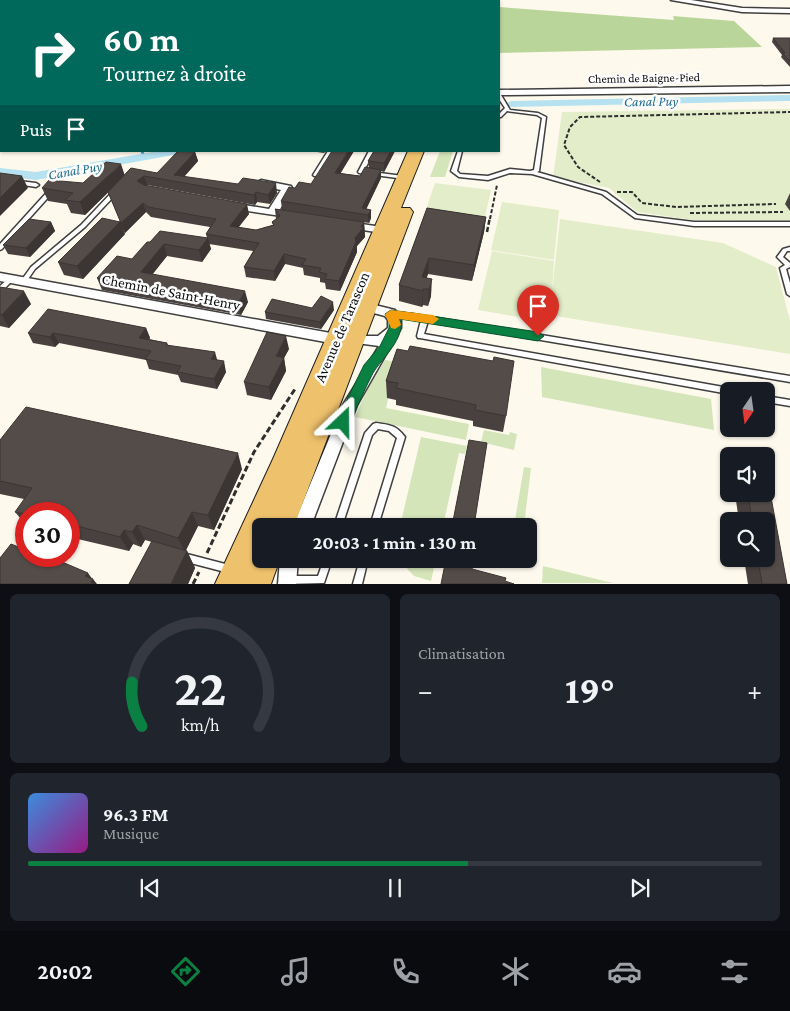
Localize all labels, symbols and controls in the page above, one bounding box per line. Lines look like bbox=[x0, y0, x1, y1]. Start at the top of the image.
icon: right bbox=[20, 20, 85, 85]
text: 60 m bbox=[103, 20, 180, 59]
text: Tournez à droite bbox=[103, 61, 246, 86]
street label: Chemin de Baigne-Pied bbox=[588, 70, 701, 86]
water label: Canal Puy bbox=[624, 93, 678, 109]
icon: arrive bbox=[62, 115, 90, 143]
text: Puis bbox=[20, 119, 52, 140]
water label: Canal Puy bbox=[47, 157, 103, 183]
street label: Avenue de Tarascon bbox=[312, 269, 372, 385]
street label: Chemin de Saint-Henry bbox=[100, 271, 242, 314]
pin bbox=[517, 285, 559, 336]
icon: arrive bbox=[524, 292, 552, 320]
north arrow bbox=[720, 382, 775, 438]
map controls bbox=[720, 382, 775, 567]
position arrow bbox=[316, 395, 368, 447]
button: sound bbox=[720, 447, 775, 502]
speed limit sign: 30 bbox=[15, 502, 80, 567]
button: search bbox=[720, 512, 775, 567]
text: 20:03 · 1 min · 130 m bbox=[313, 532, 476, 553]
text: Climatisation bbox=[418, 645, 505, 662]
text: 22 bbox=[174, 658, 226, 716]
text: 19° bbox=[565, 669, 615, 711]
text: − bbox=[418, 675, 433, 706]
text: + bbox=[747, 675, 762, 706]
text: km/h bbox=[181, 715, 220, 735]
text: 96.3 FM bbox=[103, 804, 168, 825]
text: Musique bbox=[103, 825, 159, 842]
icon: previous bbox=[136, 874, 164, 902]
icon: pause bbox=[381, 874, 409, 902]
icon: next bbox=[626, 874, 654, 902]
icon: directions bbox=[168, 954, 203, 989]
icon: music bbox=[278, 954, 313, 989]
icon: phone bbox=[388, 954, 423, 989]
icon: climate bbox=[498, 954, 533, 989]
icon: car bbox=[607, 954, 642, 989]
icon: filters bbox=[717, 954, 752, 989]
text: 20:02 bbox=[37, 959, 93, 984]

